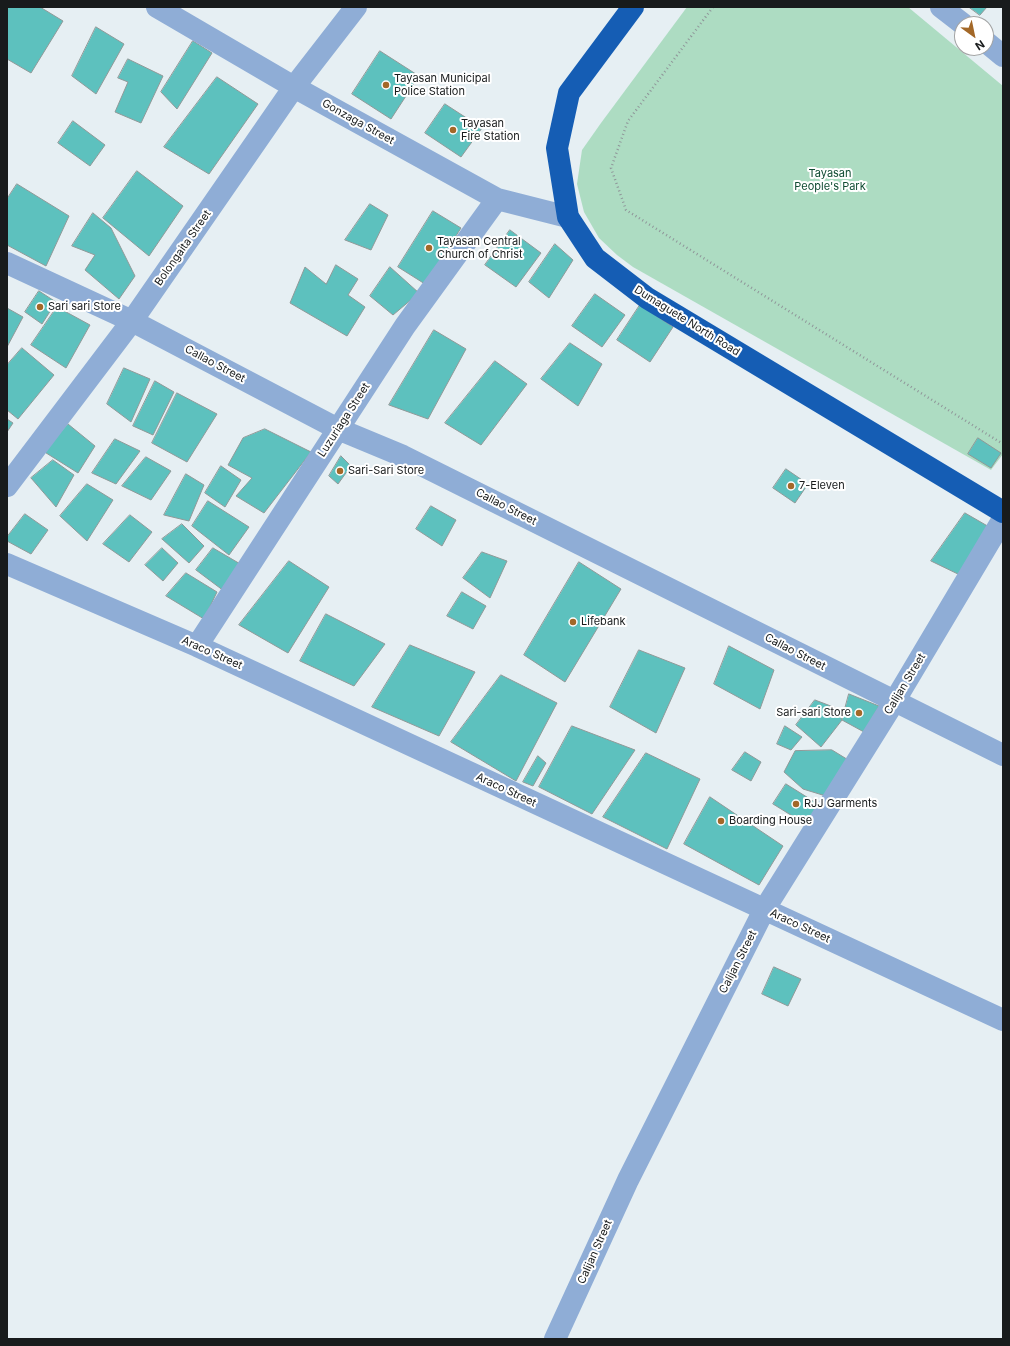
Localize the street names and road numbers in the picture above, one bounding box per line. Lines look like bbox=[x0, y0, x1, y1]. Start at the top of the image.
street label: Gonzaga Street bbox=[320, 97, 396, 147]
street label: Bolongaita Street bbox=[152, 208, 214, 288]
street label: Dumaguete North Road bbox=[632, 283, 742, 359]
street label: Callao Street bbox=[183, 343, 247, 385]
street label: Luzuriaga Street bbox=[315, 381, 373, 459]
street label: Callao Street bbox=[473, 486, 539, 528]
street label: Callao Street bbox=[762, 631, 828, 673]
street label: Araco Street bbox=[180, 634, 244, 672]
street label: Calijan Street bbox=[882, 651, 928, 717]
street label: Araco Street bbox=[474, 770, 538, 810]
street label: Araco Street bbox=[768, 906, 832, 946]
street label: Calijan Street bbox=[716, 928, 760, 996]
street label: Calijan Street bbox=[575, 1218, 615, 1286]

